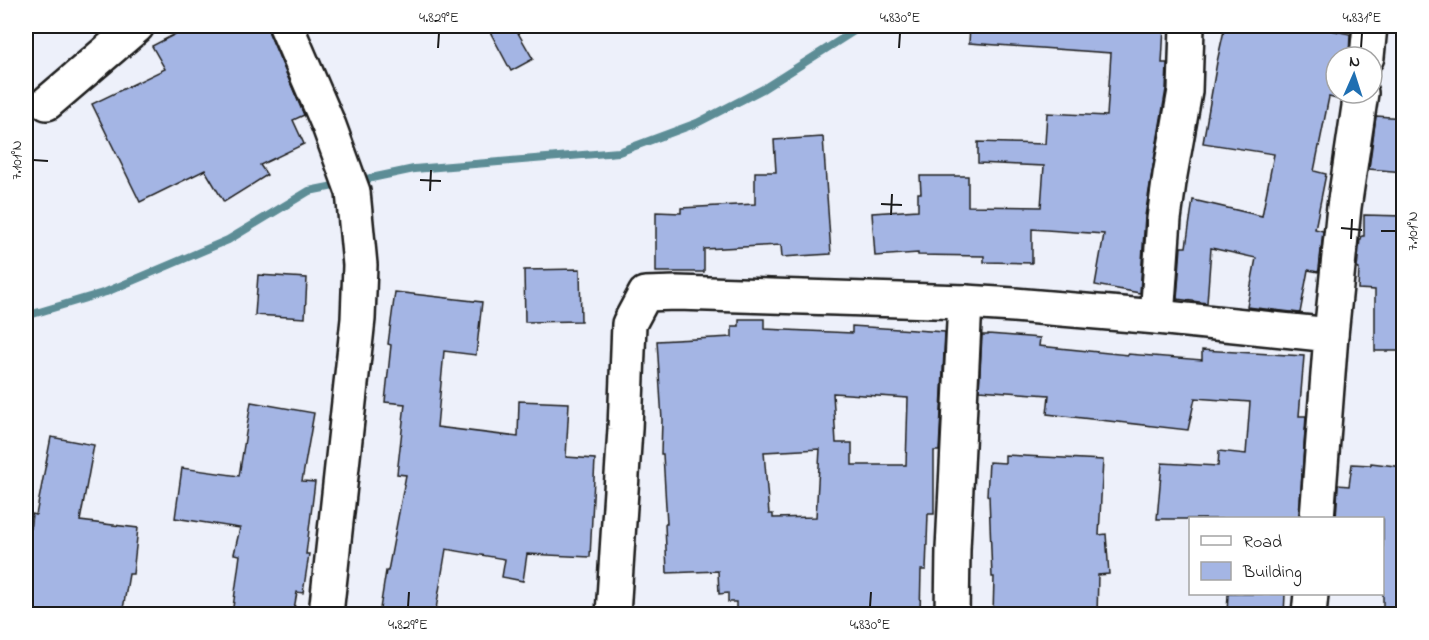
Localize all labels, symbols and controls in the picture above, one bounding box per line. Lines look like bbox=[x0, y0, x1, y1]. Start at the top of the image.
text: 4.829°E bbox=[419, 7, 459, 29]
text: 4.830°E bbox=[880, 7, 920, 29]
text: 4.831°E bbox=[1343, 7, 1381, 29]
north arrow bbox=[1324, 45, 1384, 105]
text: N bbox=[1349, 50, 1361, 74]
text: 7.101°N bbox=[6, 140, 28, 180]
text: 7.101°N bbox=[1402, 211, 1424, 251]
legend bbox=[1189, 517, 1384, 595]
text: Road bbox=[1243, 530, 1282, 556]
text: Building bbox=[1242, 560, 1302, 587]
text: 4.829°E bbox=[388, 614, 428, 636]
text: 4.830°E bbox=[850, 614, 890, 636]

